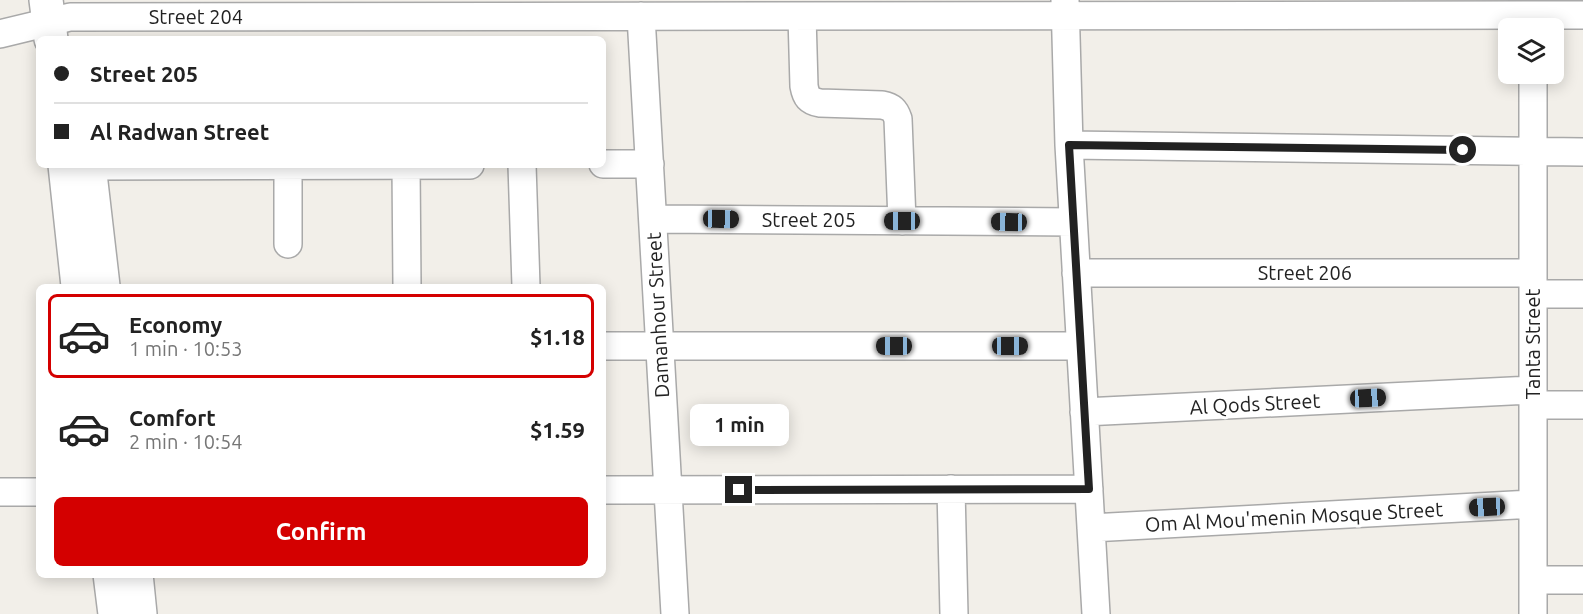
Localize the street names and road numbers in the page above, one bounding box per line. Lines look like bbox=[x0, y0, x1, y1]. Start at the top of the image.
street label: Street 204 bbox=[149, 5, 243, 28]
street label: Street 205 bbox=[762, 208, 856, 231]
street label: Damanhour Street bbox=[642, 231, 673, 398]
street label: Street 206 bbox=[1258, 261, 1352, 284]
street label: Tanta Street bbox=[1521, 289, 1544, 399]
street label: Al Qods Street bbox=[1189, 389, 1321, 418]
street label: Om Al Mou'menin Mosque Street bbox=[1144, 497, 1444, 536]

